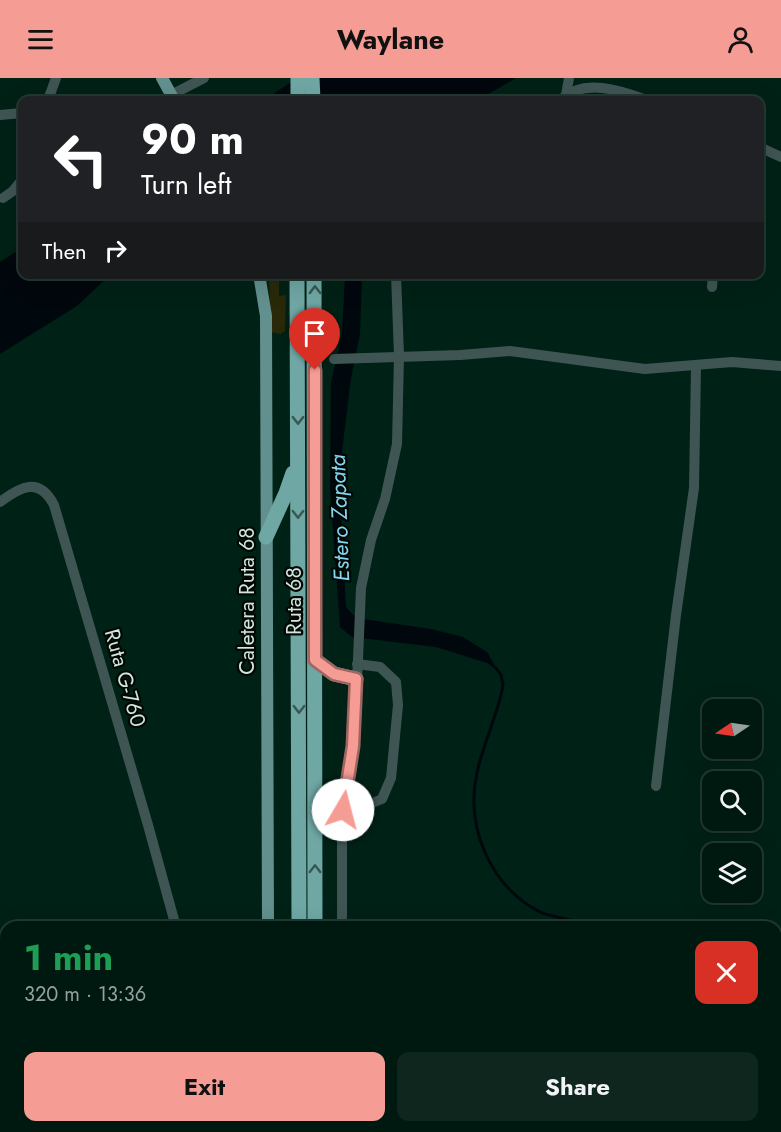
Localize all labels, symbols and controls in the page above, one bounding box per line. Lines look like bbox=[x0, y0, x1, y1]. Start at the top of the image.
text: Waylane bbox=[337, 20, 444, 59]
icon: menu bbox=[24, 23, 57, 56]
icon: person bbox=[724, 23, 757, 56]
text: 90 m bbox=[141, 109, 244, 170]
icon: left bbox=[42, 120, 120, 198]
text: Turn left bbox=[141, 165, 231, 204]
icon: right bbox=[99, 234, 132, 267]
text: Then bbox=[42, 235, 87, 267]
one-way arrow bbox=[308, 285, 321, 294]
pin bbox=[289, 308, 340, 370]
icon: arrive bbox=[298, 317, 331, 350]
one-way arrow bbox=[292, 415, 304, 424]
water label: Estero Zapata bbox=[321, 454, 357, 582]
one-way arrow bbox=[292, 509, 304, 518]
street label: Caletera Ruta 68 bbox=[232, 527, 262, 675]
street label: Ruta 68 bbox=[279, 567, 309, 635]
street label: Ruta G-760 bbox=[97, 625, 153, 731]
north arrow bbox=[702, 699, 762, 759]
map controls bbox=[702, 699, 762, 903]
one-way arrow bbox=[293, 704, 305, 713]
button: search bbox=[702, 771, 762, 831]
position arrow bbox=[311, 778, 375, 842]
button: layers bbox=[702, 843, 762, 903]
one-way arrow bbox=[309, 864, 321, 873]
text: 1 min bbox=[24, 931, 113, 983]
button: close bbox=[695, 941, 758, 1004]
text: 320 m · 13:36 bbox=[24, 980, 146, 1009]
button: Exit bbox=[24, 1052, 385, 1121]
button: Share bbox=[397, 1052, 758, 1121]

